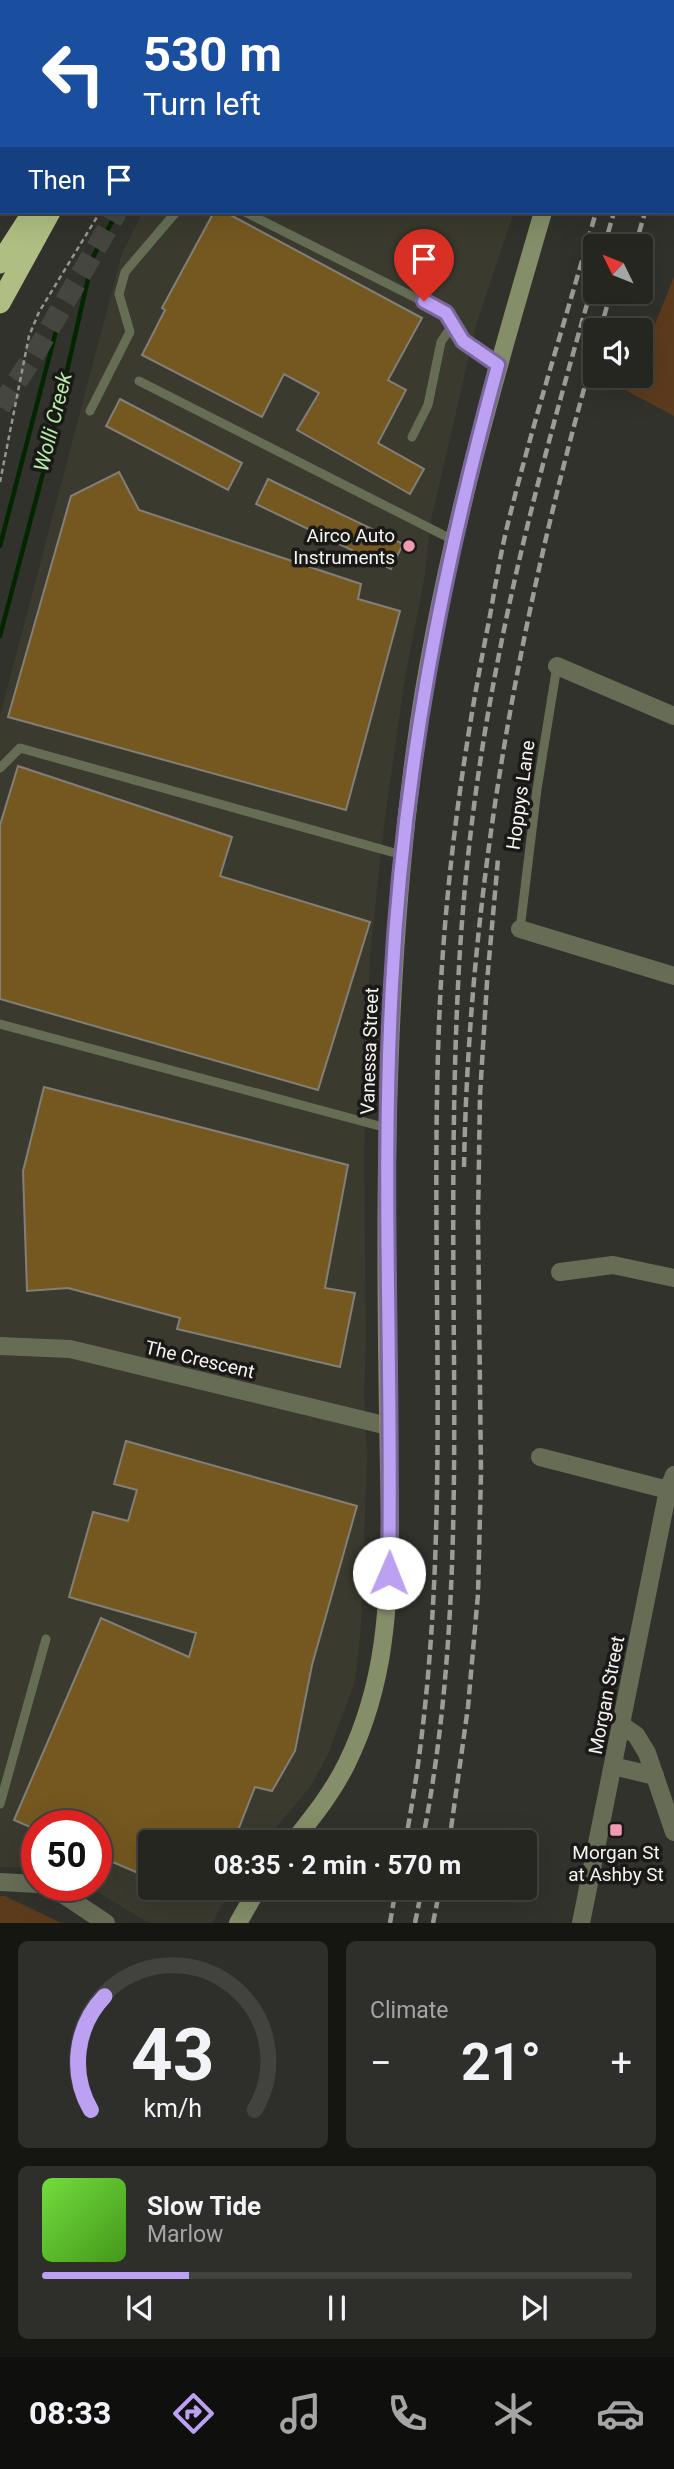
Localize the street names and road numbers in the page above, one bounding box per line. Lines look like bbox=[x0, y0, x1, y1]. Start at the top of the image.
street label: Hoppys Lane bbox=[501, 739, 540, 851]
street label: Vanessa Street bbox=[356, 987, 383, 1115]
street label: The Crescent bbox=[143, 1336, 257, 1383]
street label: Morgan Street bbox=[584, 1634, 629, 1756]

